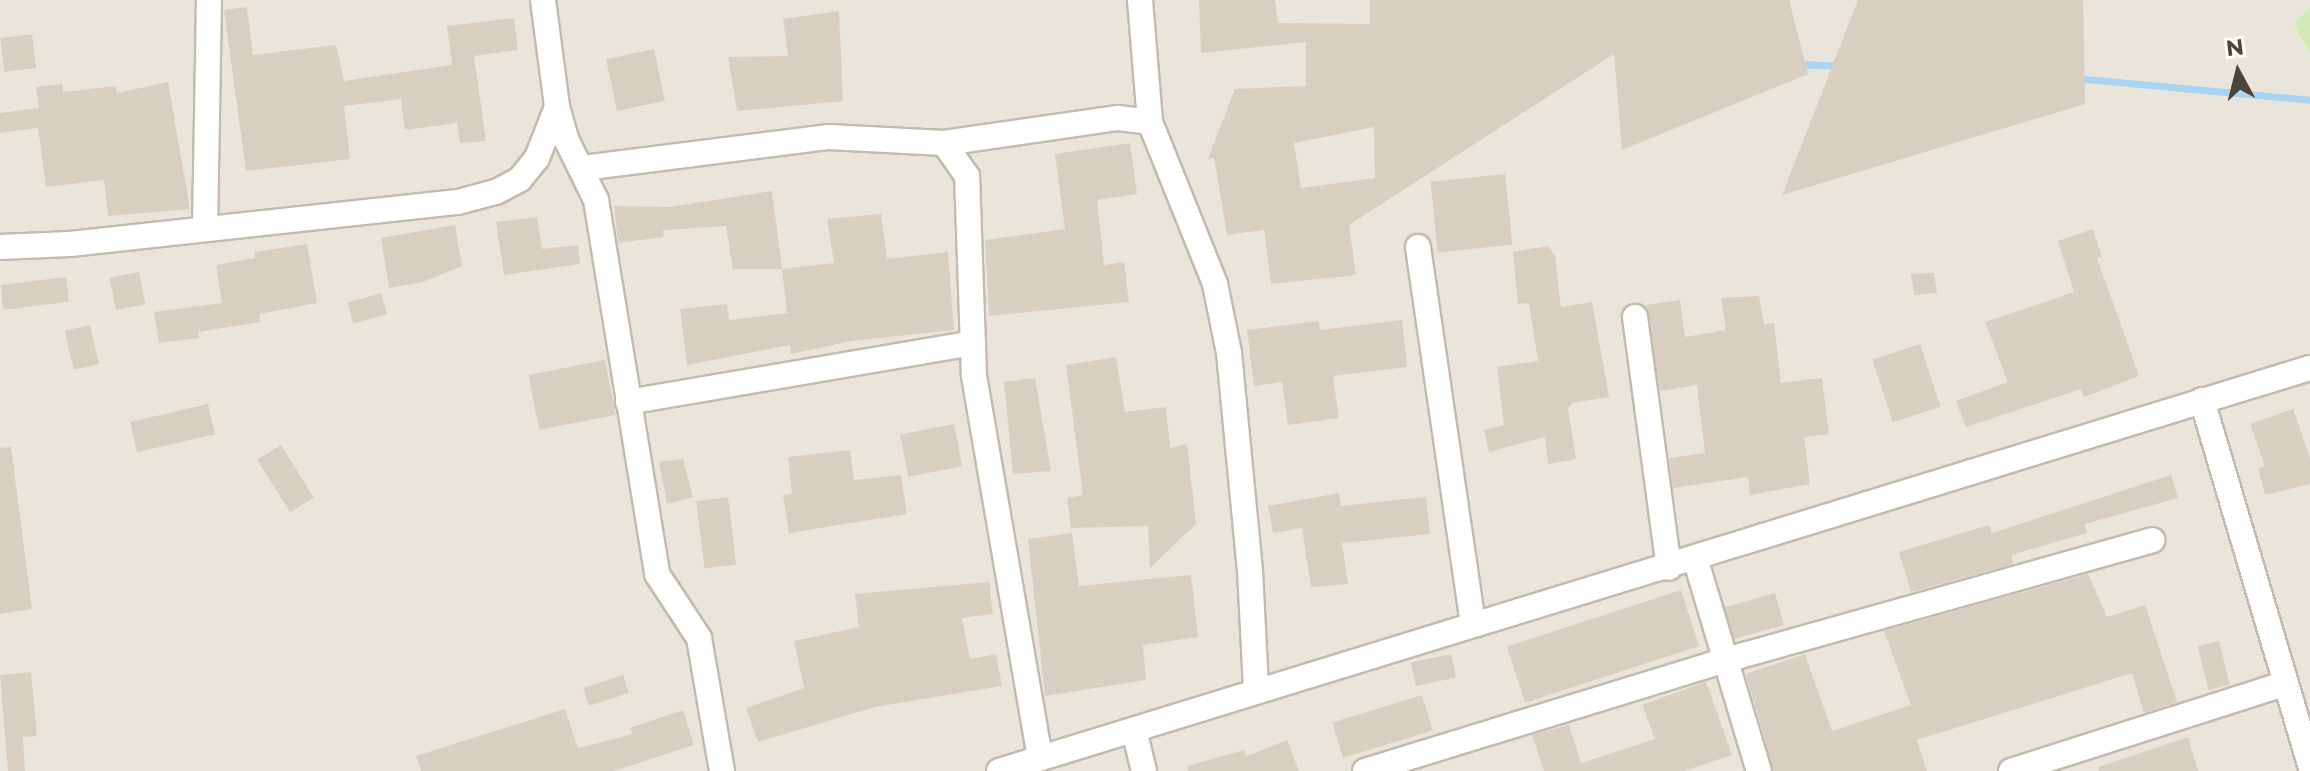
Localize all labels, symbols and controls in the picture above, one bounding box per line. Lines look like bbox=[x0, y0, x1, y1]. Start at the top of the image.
north arrow bbox=[2198, 32, 2278, 112]
text: N bbox=[2225, 33, 2245, 62]

